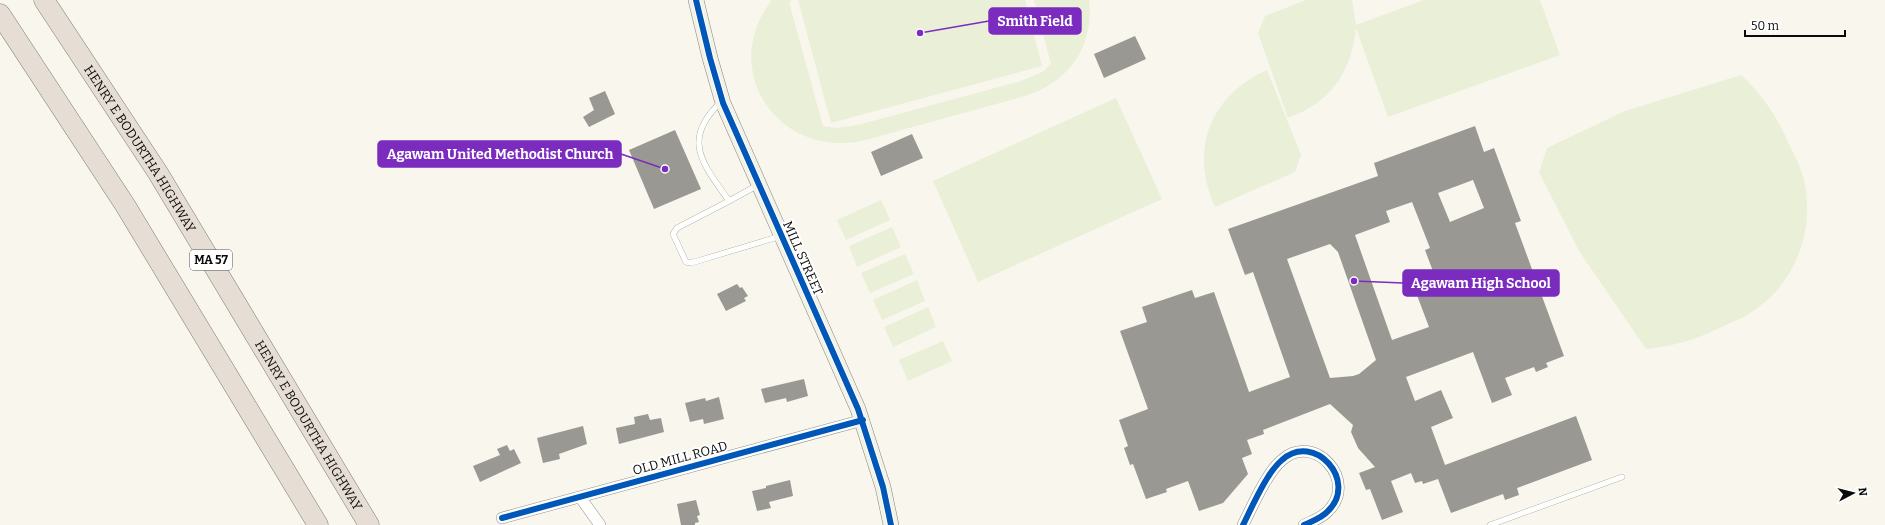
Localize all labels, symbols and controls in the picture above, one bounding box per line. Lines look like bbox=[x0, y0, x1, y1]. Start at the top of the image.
callout: Smith Field bbox=[989, 8, 1081, 34]
scale bar bbox=[1745, 12, 1845, 38]
text: Smith Field bbox=[997, 13, 1073, 30]
text: 50 m bbox=[1751, 19, 1780, 33]
street label: HENRY E BODURTHA HIGHWAY bbox=[81, 62, 200, 235]
callout: Agawam United Methodist Church bbox=[378, 141, 621, 167]
text: Agawam United Methodist Church bbox=[387, 146, 613, 163]
street label: MILL STREET bbox=[780, 219, 826, 298]
road number: MA 57 bbox=[190, 250, 232, 270]
callout: Agawam High School bbox=[1403, 270, 1559, 296]
text: Agawam High School bbox=[1411, 275, 1552, 292]
street label: HENRY E BODURTHA HIGHWAY bbox=[252, 337, 366, 513]
street label: OLD MILL ROAD bbox=[631, 438, 729, 478]
north arrow bbox=[1833, 473, 1873, 513]
text: N bbox=[1855, 487, 1869, 497]

